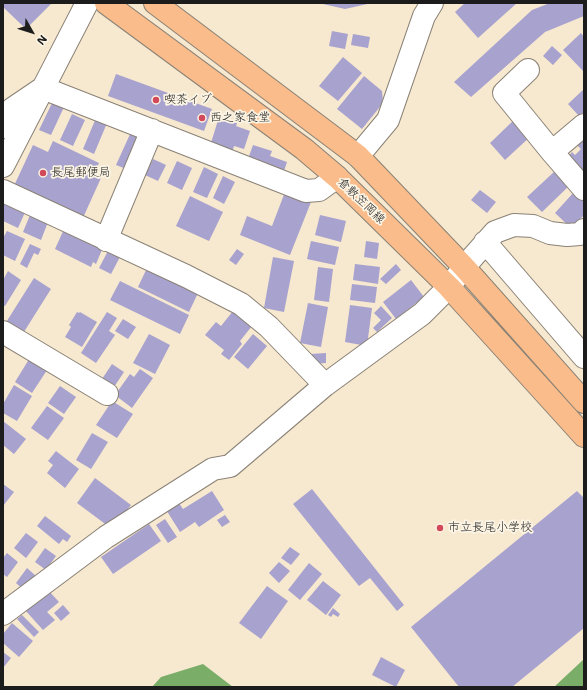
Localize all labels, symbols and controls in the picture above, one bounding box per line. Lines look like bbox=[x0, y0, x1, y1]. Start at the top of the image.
north arrow bbox=[12, 12, 52, 52]
text: N bbox=[33, 32, 50, 48]
place label: 喫茶イブ bbox=[164, 93, 212, 107]
marker: 喫茶イブ bbox=[151, 95, 161, 105]
place label: 西之家食堂 bbox=[210, 111, 270, 125]
marker: 西之家食堂 bbox=[197, 113, 207, 123]
place label: 長尾郵便局 bbox=[51, 166, 111, 180]
marker: 長尾郵便局 bbox=[38, 168, 48, 178]
street label: 倉敷笠岡線 bbox=[334, 175, 388, 227]
place label: 市立長尾小学校 bbox=[448, 521, 532, 535]
marker: 市立長尾小学校 bbox=[435, 523, 445, 533]

